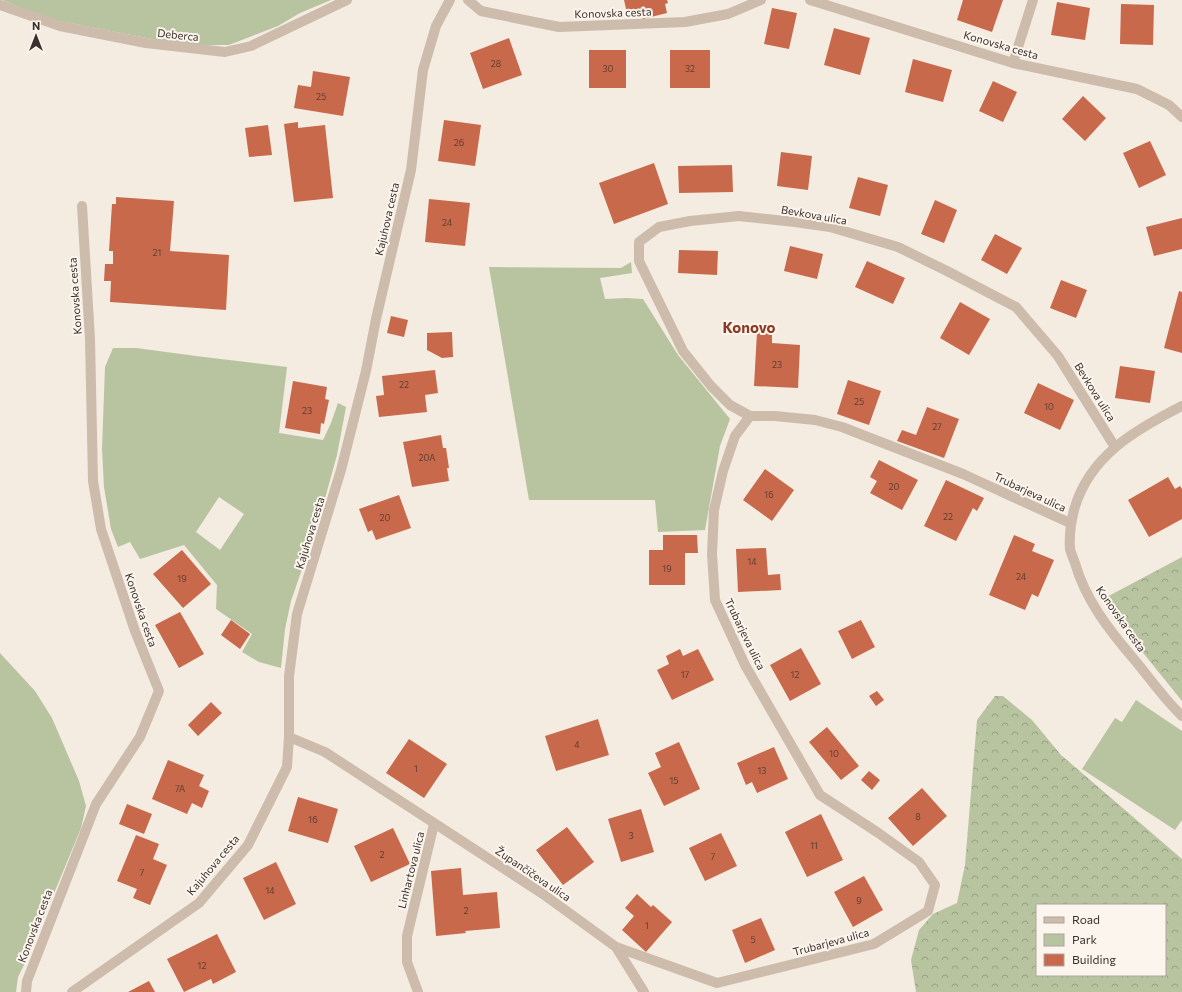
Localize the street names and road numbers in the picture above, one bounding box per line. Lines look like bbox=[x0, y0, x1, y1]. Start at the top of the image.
street label: Konovska cesta bbox=[574, 5, 652, 20]
street label: Deberca bbox=[157, 26, 199, 43]
street label: Konovska cesta bbox=[962, 28, 1040, 61]
street label: Kajuhova cesta bbox=[372, 181, 401, 257]
street label: Bevkova ulica bbox=[780, 202, 848, 227]
street label: Konovska cesta bbox=[65, 257, 84, 335]
street label: Bevkova ulica bbox=[1072, 360, 1119, 424]
street label: Trubarjeva ulica bbox=[992, 469, 1068, 514]
street label: Kajuhova cesta bbox=[292, 495, 327, 570]
street label: Konovska cesta bbox=[123, 571, 160, 648]
street label: Konovska cesta bbox=[1094, 583, 1149, 654]
street label: Trubarjeva ulica bbox=[722, 596, 768, 672]
street label: Linhartova ulica bbox=[395, 830, 426, 910]
street label: Kajuhova cesta bbox=[184, 832, 242, 897]
street label: Župančičeva ulica bbox=[493, 843, 574, 904]
street label: Konovska cesta bbox=[15, 887, 54, 964]
street label: Trubarjeva ulica bbox=[791, 925, 870, 958]

